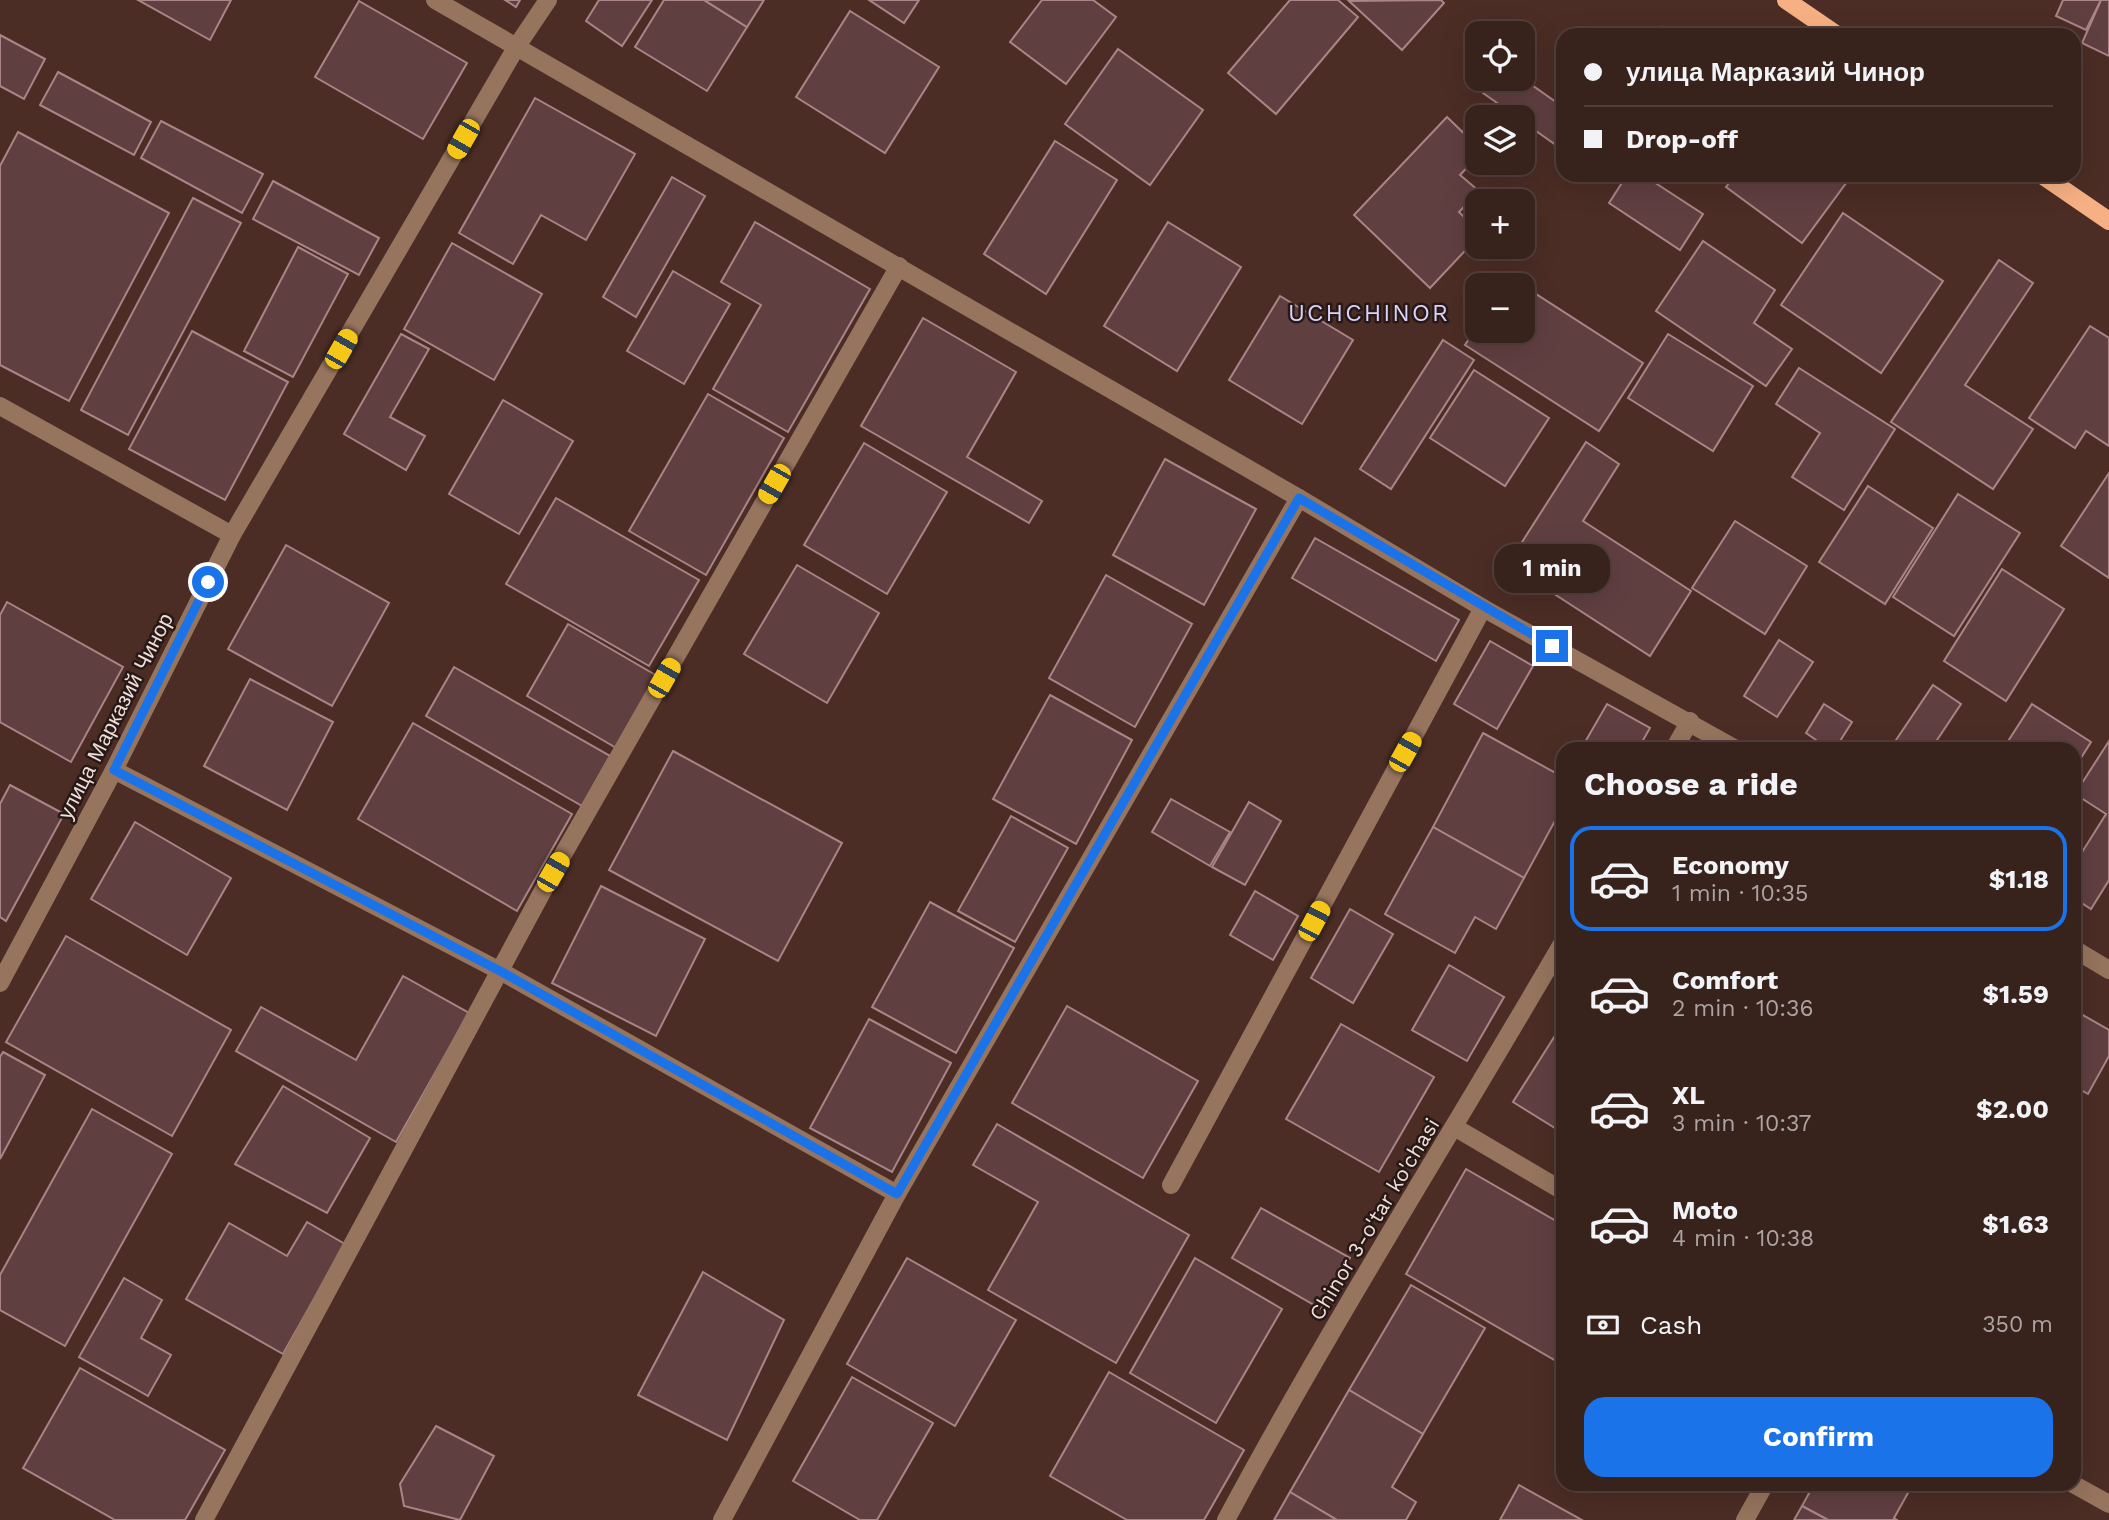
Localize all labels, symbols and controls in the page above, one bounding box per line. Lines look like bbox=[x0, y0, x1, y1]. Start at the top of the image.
map controls bbox=[1465, 21, 1535, 343]
button: locate bbox=[1465, 21, 1535, 91]
text: улица Марказий Чинор bbox=[1626, 57, 1925, 87]
button: layers bbox=[1465, 105, 1535, 175]
car bbox=[444, 116, 483, 162]
text: Drop-off bbox=[1626, 124, 1738, 154]
button: + bbox=[1465, 189, 1535, 259]
button: − bbox=[1465, 273, 1535, 343]
district label: UCHCHINOR bbox=[1288, 299, 1450, 327]
car bbox=[322, 326, 361, 372]
car bbox=[755, 461, 794, 507]
callout: 1 min bbox=[1494, 544, 1610, 594]
text: 1 min bbox=[1522, 555, 1582, 582]
route start bbox=[192, 566, 224, 598]
street label: улица Марказий Чинор bbox=[52, 609, 178, 823]
route end bbox=[1536, 630, 1568, 662]
car bbox=[645, 655, 684, 701]
car bbox=[1386, 729, 1425, 775]
text: Choose a ride bbox=[1584, 765, 1798, 803]
icon: car bbox=[1588, 847, 1651, 910]
car bbox=[534, 849, 573, 895]
text: Economy bbox=[1672, 850, 1789, 880]
text: $1.18 bbox=[1989, 864, 2049, 894]
text: 1 min · 10:35 bbox=[1672, 880, 1808, 907]
car bbox=[1295, 898, 1334, 944]
icon: car bbox=[1588, 962, 1651, 1025]
text: Comfort bbox=[1672, 965, 1778, 995]
text: $1.59 bbox=[1982, 979, 2049, 1009]
text: 2 min · 10:36 bbox=[1672, 995, 1813, 1022]
icon: car bbox=[1588, 1077, 1651, 1140]
text: XL bbox=[1672, 1080, 1705, 1110]
text: $2.00 bbox=[1976, 1094, 2049, 1124]
text: 3 min · 10:37 bbox=[1672, 1110, 1811, 1137]
street label: Chinor 3-o'tar ko'chasi bbox=[1304, 1113, 1444, 1325]
icon: car bbox=[1588, 1192, 1651, 1255]
text: Moto bbox=[1672, 1195, 1738, 1225]
text: $1.63 bbox=[1982, 1209, 2049, 1239]
text: 4 min · 10:38 bbox=[1672, 1225, 1814, 1252]
icon: cash bbox=[1584, 1306, 1622, 1344]
text: Cash bbox=[1640, 1310, 1702, 1340]
text: 350 m bbox=[1982, 1311, 2053, 1338]
button: Confirm bbox=[1584, 1397, 2053, 1477]

